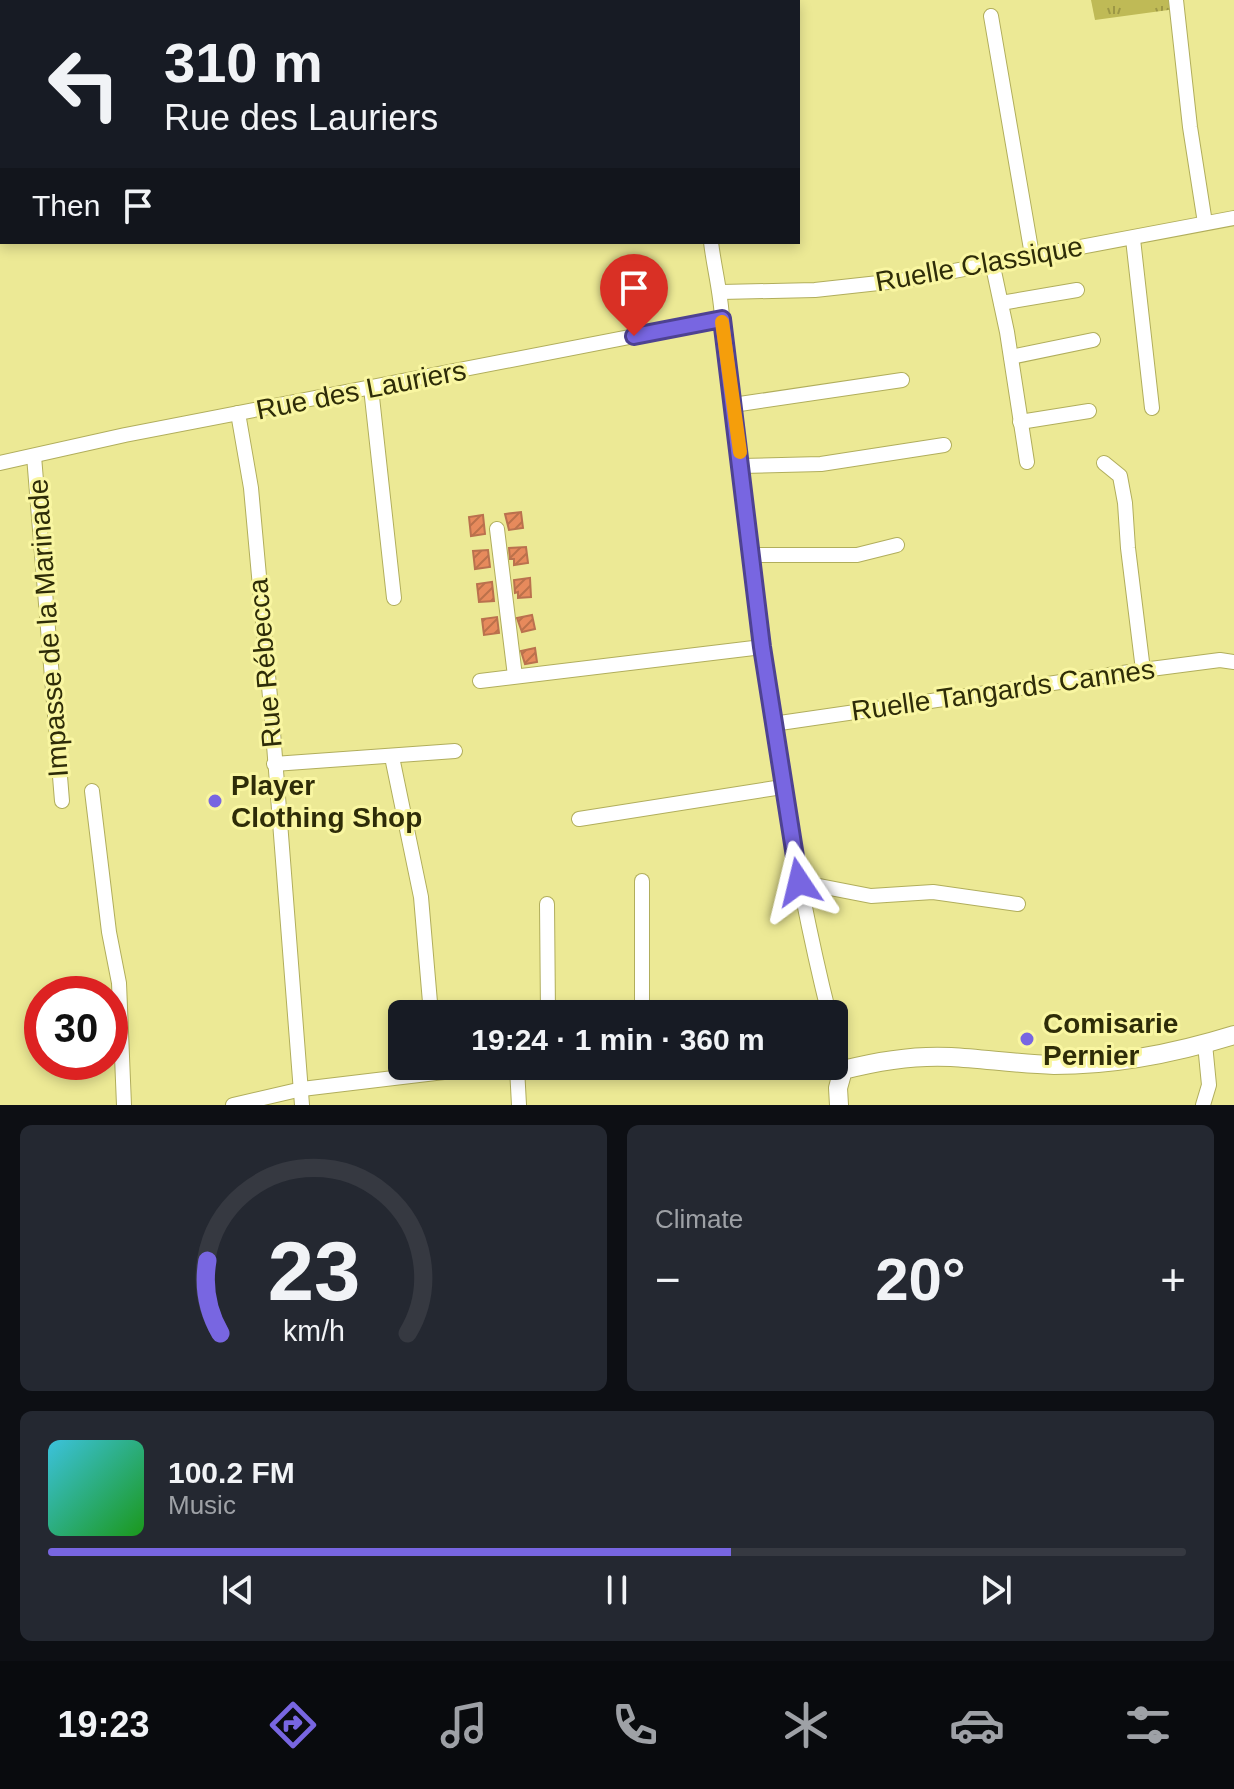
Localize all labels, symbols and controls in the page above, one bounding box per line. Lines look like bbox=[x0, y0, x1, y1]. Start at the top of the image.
text: 310 m bbox=[164, 31, 323, 94]
icon: left bbox=[32, 32, 136, 136]
text: Rue des Lauriers bbox=[164, 97, 438, 138]
icon: arrive bbox=[116, 184, 160, 228]
text: Then bbox=[32, 189, 100, 222]
street label: Ruelle Classique bbox=[873, 230, 1085, 298]
pin bbox=[600, 254, 668, 336]
icon: arrive bbox=[612, 266, 656, 310]
street label: Rue des Lauriers bbox=[253, 354, 469, 426]
street label: Impasse de la Marinade bbox=[22, 478, 74, 778]
street label: Rue Rébecca bbox=[242, 577, 288, 749]
street label: Ruelle Tangards Cannes bbox=[849, 653, 1157, 727]
place label: Player Clothing Shop bbox=[231, 770, 422, 833]
marker: Player Clothing Shop bbox=[206, 792, 224, 810]
position arrow bbox=[757, 840, 841, 924]
speed limit sign: 30 bbox=[24, 976, 128, 1080]
place label: Comisarie Pernier bbox=[1043, 1008, 1178, 1071]
text: 19:24 · 1 min · 360 m bbox=[471, 1023, 765, 1056]
marker: Comisarie Pernier bbox=[1018, 1030, 1036, 1048]
text: Climate bbox=[655, 1204, 743, 1234]
text: 23 bbox=[267, 1225, 360, 1318]
text: 20° bbox=[875, 1246, 966, 1313]
text: − bbox=[655, 1255, 681, 1304]
text: + bbox=[1160, 1255, 1186, 1304]
text: km/h bbox=[283, 1315, 344, 1347]
text: 100.2 FM bbox=[168, 1456, 295, 1489]
text: Music bbox=[168, 1490, 236, 1520]
icon: previous bbox=[216, 1568, 260, 1612]
icon: pause bbox=[595, 1568, 639, 1612]
icon: next bbox=[974, 1568, 1018, 1612]
icon: directions bbox=[265, 1697, 321, 1753]
icon: music bbox=[436, 1697, 492, 1753]
icon: phone bbox=[607, 1697, 663, 1753]
icon: climate bbox=[778, 1697, 834, 1753]
icon: car bbox=[949, 1697, 1005, 1753]
icon: filters bbox=[1120, 1697, 1176, 1753]
text: 19:23 bbox=[58, 1704, 150, 1745]

